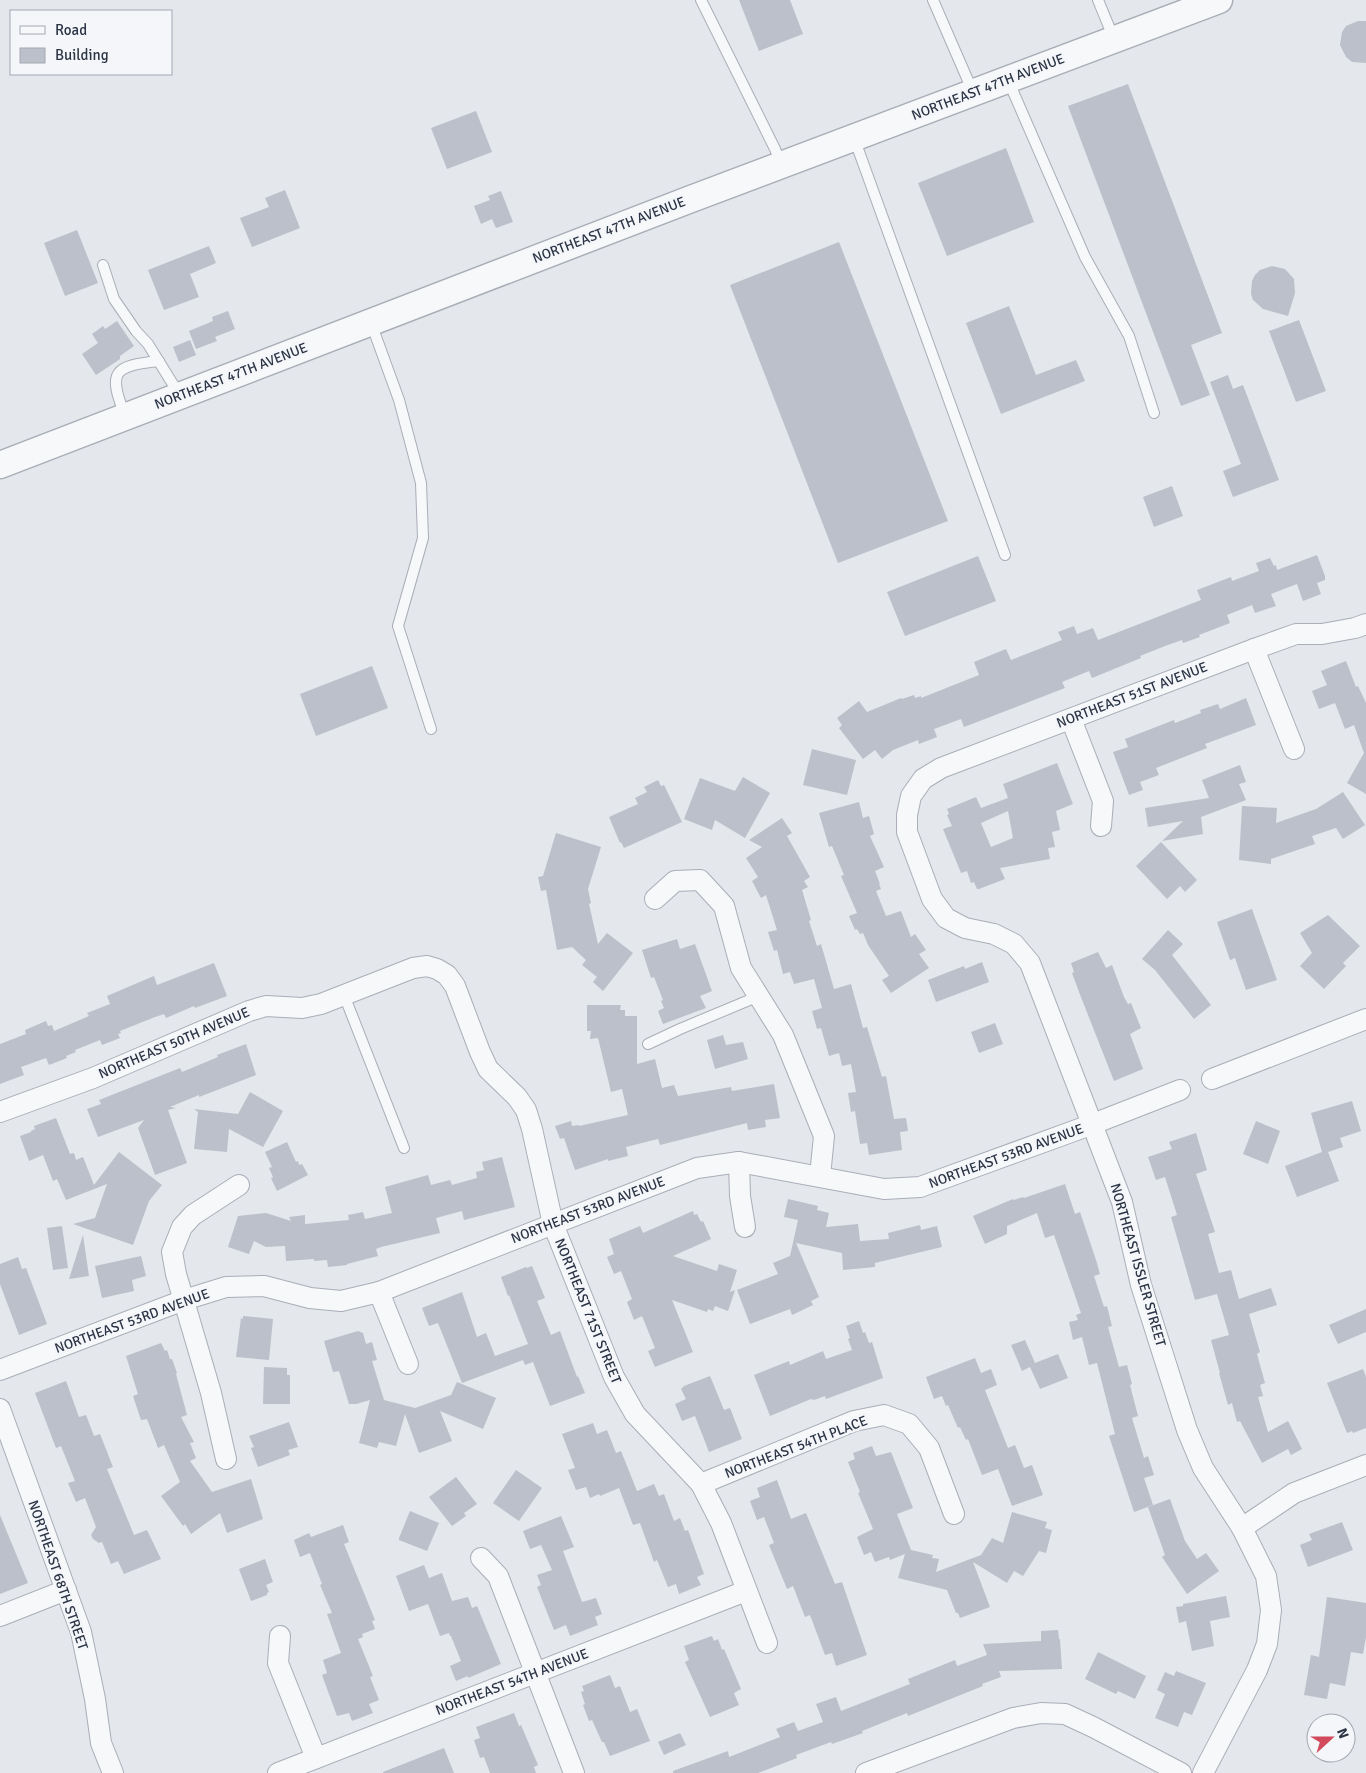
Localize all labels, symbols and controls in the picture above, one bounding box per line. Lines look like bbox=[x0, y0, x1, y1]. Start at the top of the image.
legend bbox=[10, 10, 172, 75]
text: Road bbox=[55, 21, 87, 39]
text: Building bbox=[55, 46, 109, 64]
street label: NORTHEAST 47TH AVENUE bbox=[909, 50, 1067, 124]
street label: NORTHEAST 47TH AVENUE bbox=[530, 193, 688, 267]
street label: NORTHEAST 47TH AVENUE bbox=[152, 339, 310, 413]
street label: NORTHEAST 51ST AVENUE bbox=[1054, 658, 1210, 732]
street label: NORTHEAST 50TH AVENUE bbox=[96, 1003, 252, 1083]
street label: NORTHEAST 53RD AVENUE bbox=[926, 1120, 1086, 1192]
street label: NORTHEAST 53RD AVENUE bbox=[509, 1173, 667, 1247]
street label: NORTHEAST ISSLER STREET bbox=[1107, 1182, 1169, 1349]
street label: NORTHEAST 71ST STREET bbox=[551, 1236, 625, 1386]
street label: NORTHEAST 53RD AVENUE bbox=[52, 1285, 212, 1357]
street label: NORTHEAST 54TH PLACE bbox=[722, 1412, 870, 1482]
street label: NORTHEAST 68TH STREET bbox=[24, 1498, 92, 1652]
street label: NORTHEAST 54TH AVENUE bbox=[433, 1645, 591, 1719]
north arrow bbox=[1306, 1713, 1356, 1763]
text: N bbox=[1333, 1726, 1352, 1741]

